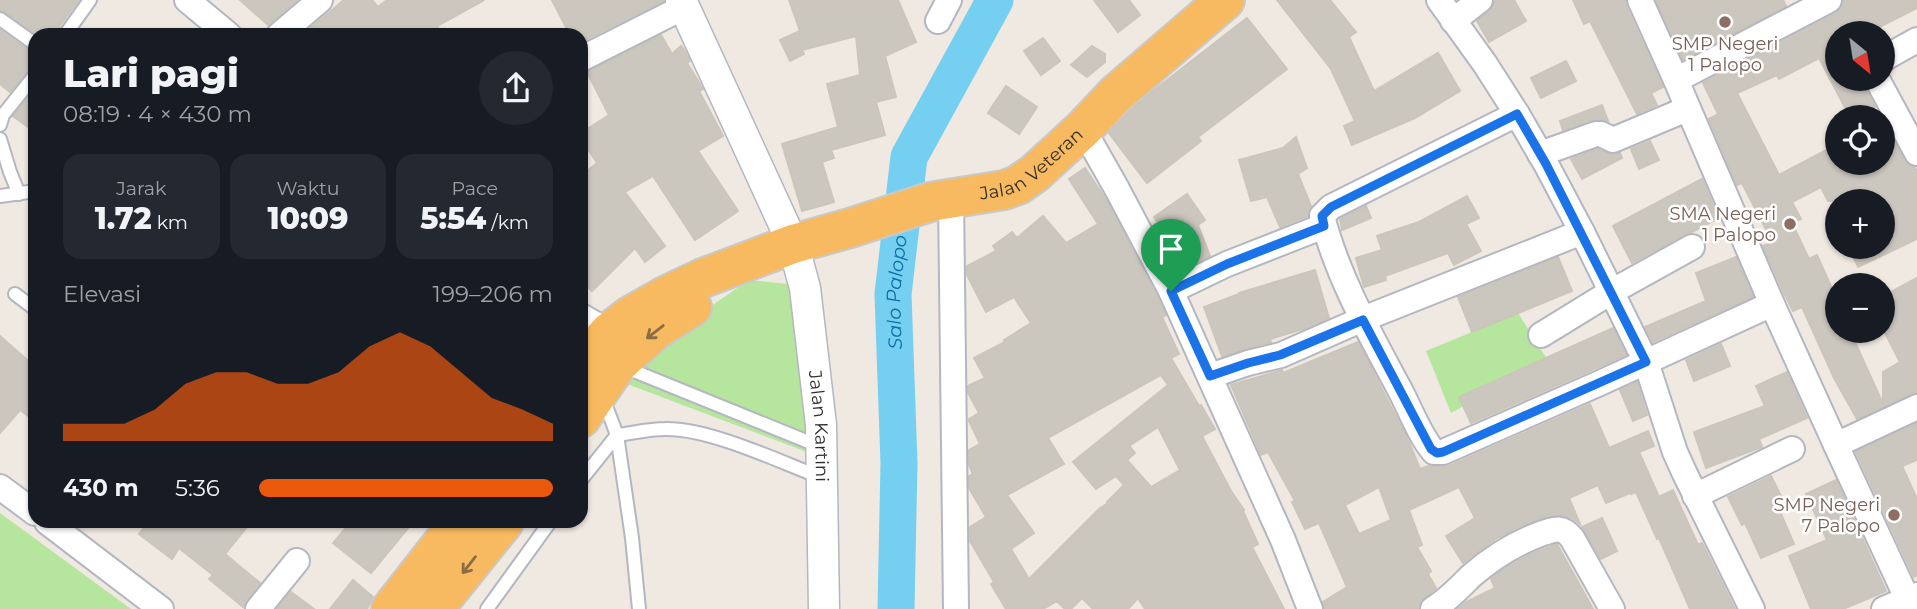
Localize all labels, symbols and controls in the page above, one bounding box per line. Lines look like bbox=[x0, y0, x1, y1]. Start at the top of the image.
marker: SMP Negeri 1 Palopo bbox=[1717, 14, 1733, 30]
north arrow bbox=[1825, 21, 1895, 91]
map controls bbox=[1825, 21, 1895, 343]
place label: SMP Negeri 1 Palopo bbox=[1672, 33, 1778, 76]
text: Lari pagi bbox=[63, 50, 239, 97]
button: share bbox=[479, 51, 553, 125]
text: 08:19 · 4 × 430 m bbox=[63, 100, 252, 128]
button: locate bbox=[1825, 105, 1895, 175]
street label: Jalan Veteran bbox=[977, 123, 1088, 205]
text: Jarak bbox=[116, 177, 166, 200]
text: Waktu bbox=[276, 177, 340, 200]
text: Pace bbox=[451, 177, 498, 200]
button: + bbox=[1825, 189, 1895, 259]
text: 1.72 bbox=[95, 200, 152, 237]
text: 10:09 bbox=[267, 200, 349, 237]
text: 5:54 bbox=[420, 200, 486, 237]
place label: SMA Negeri 1 Palopo bbox=[1669, 203, 1776, 246]
text: km bbox=[152, 211, 188, 234]
text: /km bbox=[486, 211, 529, 234]
marker: SMA Negeri 1 Palopo bbox=[1782, 216, 1798, 232]
pin bbox=[1141, 219, 1201, 291]
icon: arrive bbox=[1152, 230, 1190, 268]
water label: Salo Palopo bbox=[882, 234, 912, 350]
button: − bbox=[1825, 273, 1895, 343]
text: Elevasi bbox=[63, 280, 141, 308]
text: 199–206 m bbox=[433, 280, 553, 308]
one-way arrow bbox=[645, 324, 664, 339]
street label: Jalan Kartini bbox=[804, 368, 833, 482]
text: 430 m bbox=[63, 474, 139, 502]
text: 5:36 bbox=[175, 474, 220, 502]
place label: SMP Negeri 7 Palopo bbox=[1773, 494, 1880, 537]
marker: SMP Negeri 7 Palopo bbox=[1886, 507, 1902, 523]
one-way arrow bbox=[462, 556, 477, 574]

